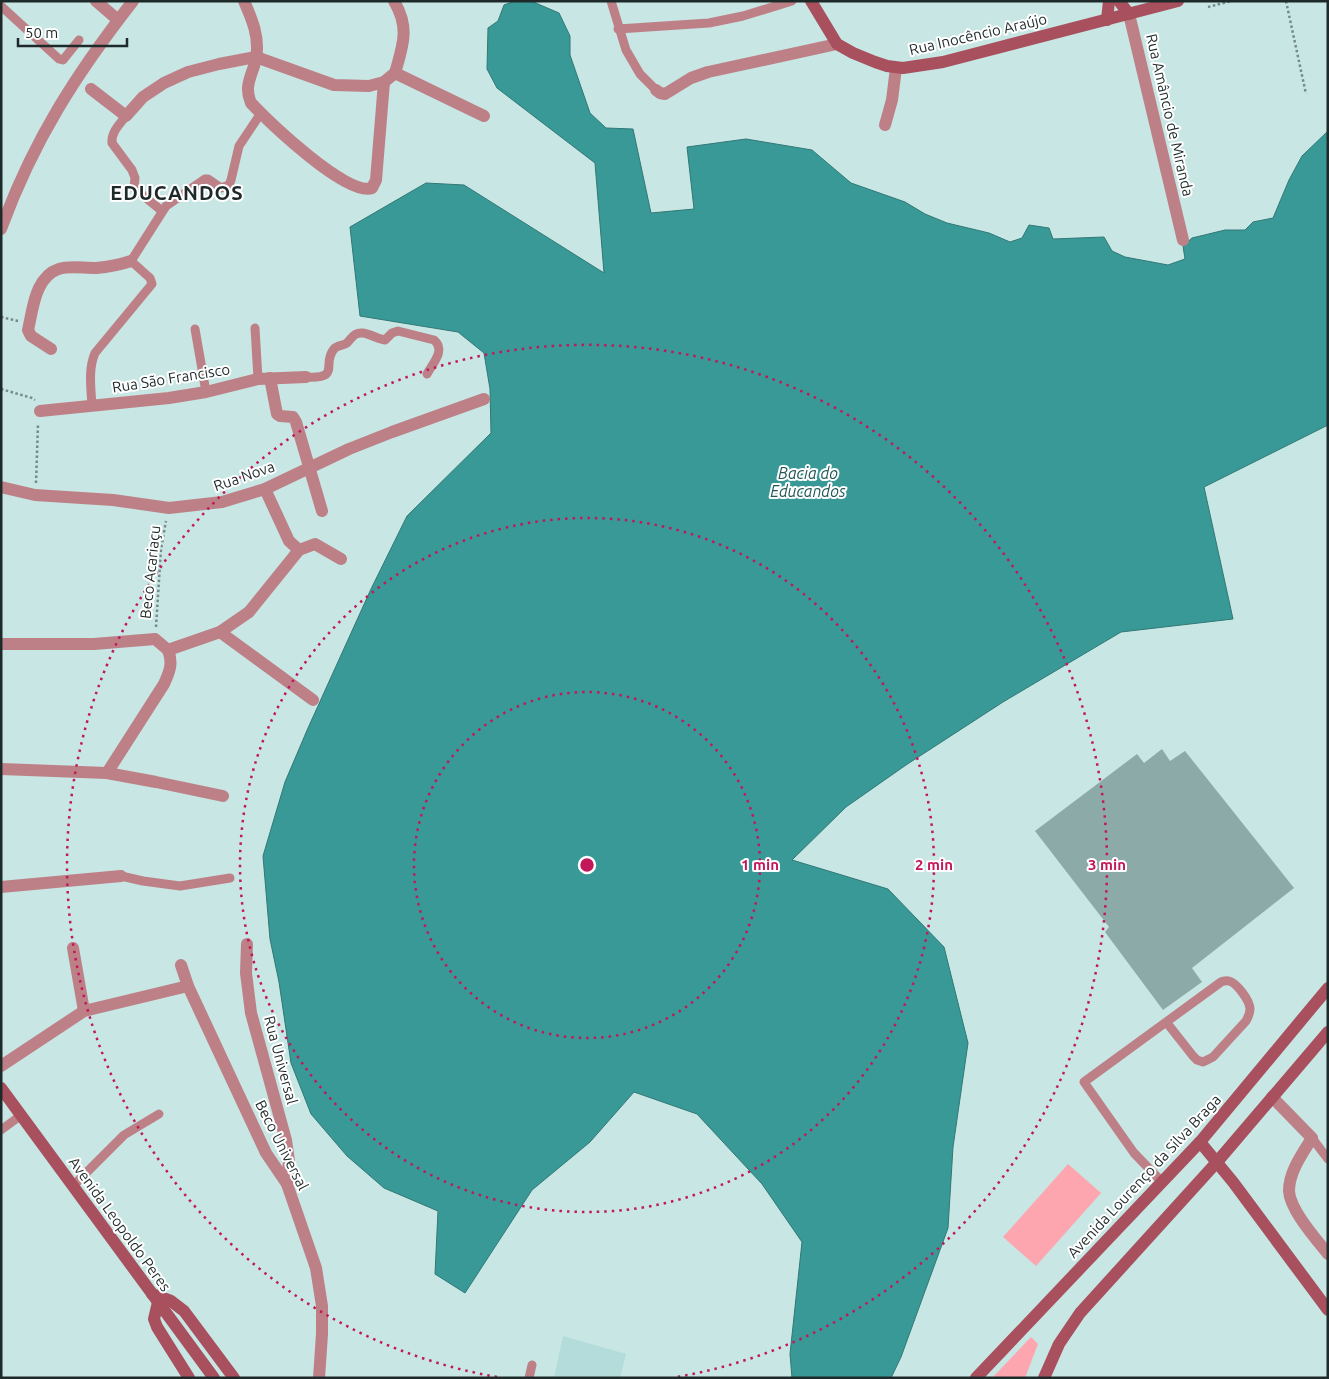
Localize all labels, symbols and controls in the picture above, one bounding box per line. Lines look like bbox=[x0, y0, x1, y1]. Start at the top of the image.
street label: Rua Inocêncio Araújo bbox=[907, 10, 1049, 58]
scale bar bbox=[18, 15, 126, 47]
text: 50 m bbox=[25, 24, 58, 41]
street label: Rua Amâncio de Miranda bbox=[1143, 32, 1197, 198]
district label: EDUCANDOS bbox=[110, 181, 244, 204]
street label: Rua São Francisco bbox=[111, 360, 231, 396]
street label: Rua Nova bbox=[211, 458, 277, 494]
water label: Bacia do Educandos bbox=[770, 464, 846, 500]
street label: Beco Acariaçu bbox=[137, 524, 163, 620]
centre of rings bbox=[578, 856, 596, 874]
text: 1 min bbox=[741, 856, 779, 873]
text: 2 min bbox=[915, 856, 953, 873]
text: 3 min bbox=[1088, 856, 1126, 873]
street label: Rua Universal bbox=[261, 1014, 301, 1106]
street label: Avenida Lourenço da Silva Braga bbox=[1064, 1091, 1224, 1261]
street label: Beco Universal bbox=[252, 1097, 312, 1193]
street label: Avenida Leopoldo Peres bbox=[66, 1154, 174, 1294]

